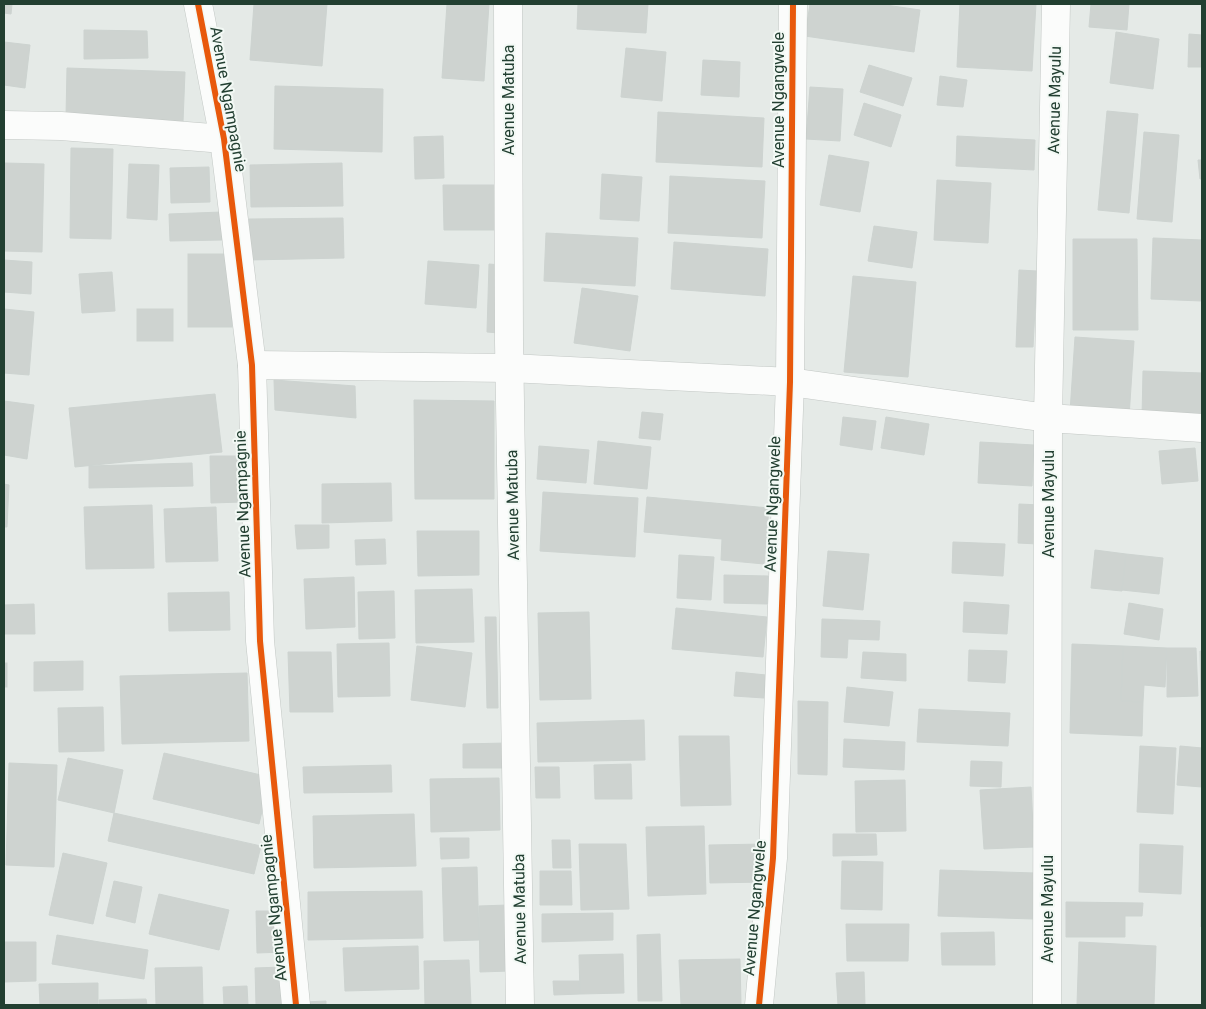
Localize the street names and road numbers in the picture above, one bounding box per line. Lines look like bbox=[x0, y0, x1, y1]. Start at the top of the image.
street label: Avenue Ngampagnie bbox=[206, 25, 251, 173]
street label: Avenue Ngangwele bbox=[769, 32, 788, 168]
street label: Avenue Matuba bbox=[499, 45, 518, 155]
street label: Avenue Mayulu bbox=[1044, 46, 1065, 154]
street label: Avenue Ngampagnie bbox=[230, 430, 255, 578]
street label: Avenue Ngangwele bbox=[761, 436, 784, 572]
street label: Avenue Matuba bbox=[502, 449, 523, 561]
street label: Avenue Mayulu bbox=[1039, 450, 1058, 558]
street label: Avenue Ngampagnie bbox=[256, 834, 291, 982]
street label: Avenue Ngangwele bbox=[739, 839, 770, 977]
street label: Avenue Matuba bbox=[509, 853, 530, 965]
street label: Avenue Mayulu bbox=[1038, 855, 1057, 963]

